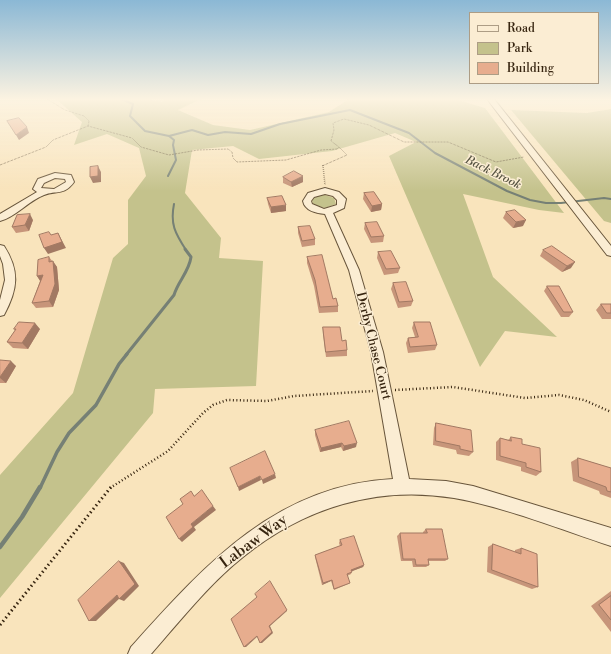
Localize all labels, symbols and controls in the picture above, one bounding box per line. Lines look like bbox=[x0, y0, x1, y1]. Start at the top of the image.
legend bbox=[469, 12, 599, 84]
text: Road bbox=[507, 21, 535, 36]
text: Park bbox=[507, 41, 532, 56]
text: Building bbox=[507, 61, 554, 76]
water label: Back Brook bbox=[463, 153, 523, 193]
street label: Derby Chase Court bbox=[352, 290, 394, 402]
street label: Labaw Way bbox=[216, 511, 292, 573]

